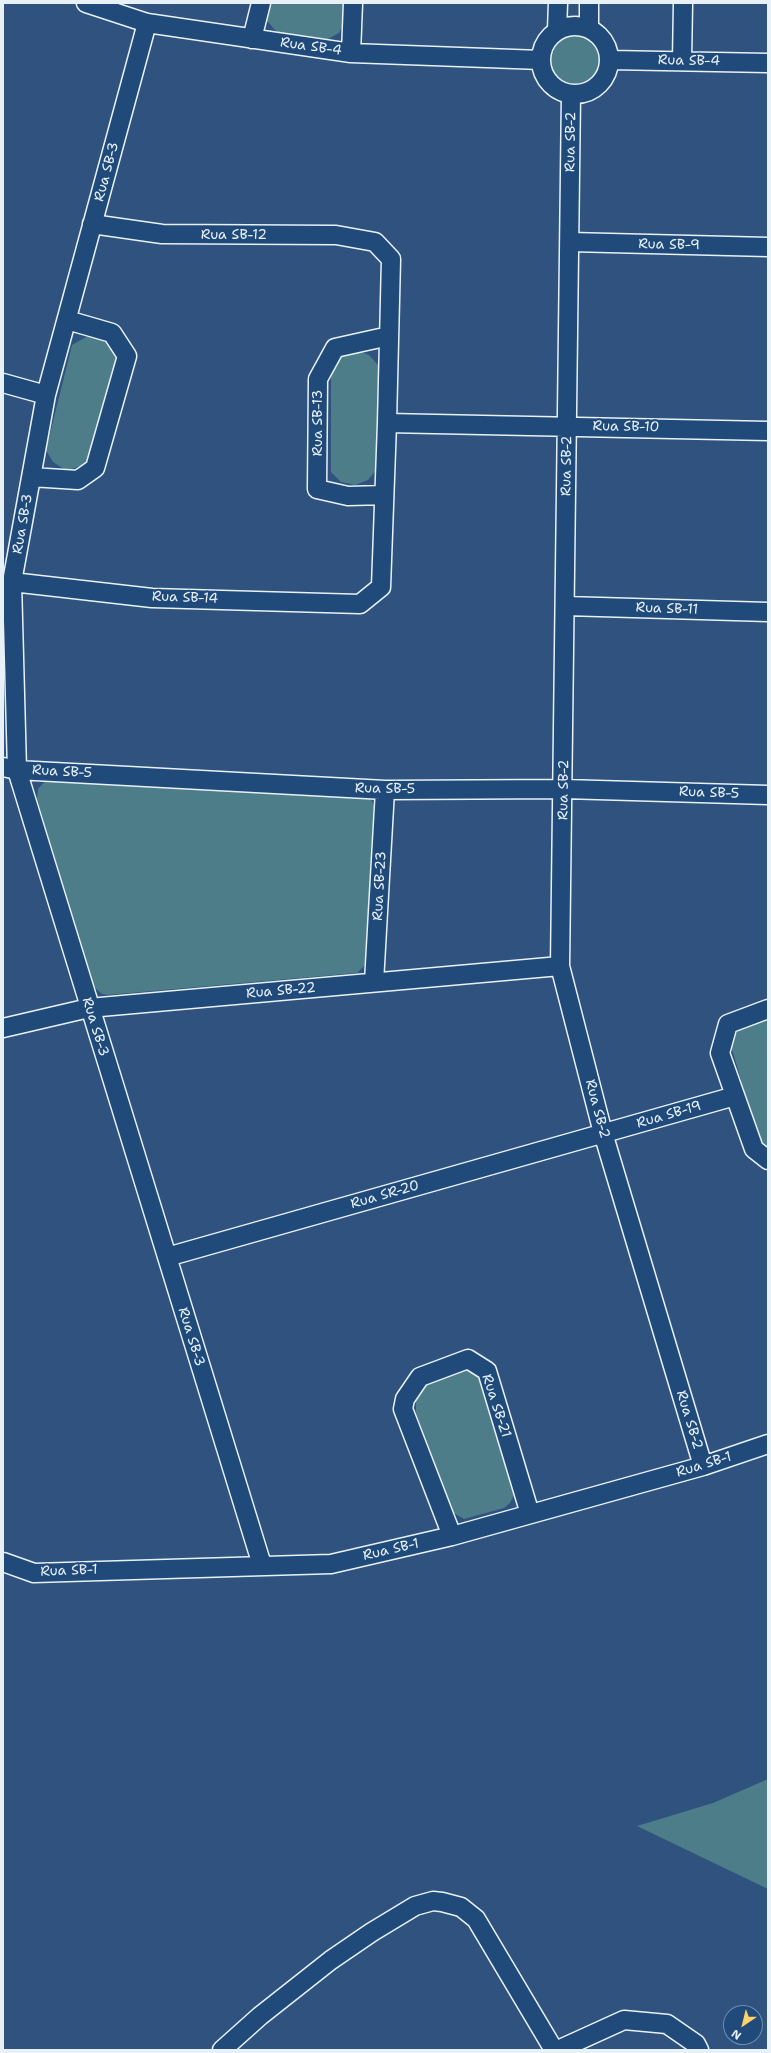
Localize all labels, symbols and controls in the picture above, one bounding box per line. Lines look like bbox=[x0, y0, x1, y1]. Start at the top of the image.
street label: Rua SB-4 bbox=[279, 34, 343, 60]
street label: Rua SB-4 bbox=[658, 52, 720, 70]
street label: Rua SB-2 bbox=[562, 112, 580, 172]
street label: Rua SB-3 bbox=[91, 140, 123, 204]
street label: Rua SB-12 bbox=[201, 227, 267, 243]
street label: Rua SB-9 bbox=[638, 236, 700, 254]
street label: Rua SB-13 bbox=[310, 390, 326, 456]
street label: Rua SB-10 bbox=[593, 418, 659, 436]
street label: Rua SB-2 bbox=[558, 436, 576, 496]
street label: Rua SB-3 bbox=[9, 493, 37, 555]
street label: Rua SB-14 bbox=[152, 588, 218, 608]
street label: Rua SB-11 bbox=[635, 600, 699, 618]
street label: Rua SB-2 bbox=[555, 760, 573, 820]
street label: Rua SB-5 bbox=[31, 762, 93, 782]
street label: Rua SB-5 bbox=[355, 780, 415, 798]
street label: Rua SB-5 bbox=[679, 784, 739, 802]
street label: Rua SB-23 bbox=[370, 851, 390, 921]
street label: Rua SB-22 bbox=[246, 980, 316, 1002]
street label: Rua SB-3 bbox=[78, 995, 112, 1059]
street label: Rua SB-2 bbox=[581, 1078, 613, 1140]
street label: Rua SB-19 bbox=[635, 1098, 703, 1132]
street label: Rua SR-20 bbox=[349, 1177, 421, 1213]
street label: Rua SB-3 bbox=[174, 1305, 208, 1369]
street label: Rua SB-21 bbox=[478, 1372, 514, 1440]
street label: Rua SB-2 bbox=[672, 1389, 706, 1451]
street label: Rua SB-1 bbox=[674, 1449, 734, 1481]
street label: Rua SB-1 bbox=[361, 1535, 421, 1565]
street label: Rua SB-1 bbox=[40, 1562, 98, 1580]
north arrow bbox=[723, 2005, 763, 2045]
text: N bbox=[729, 2026, 744, 2043]

